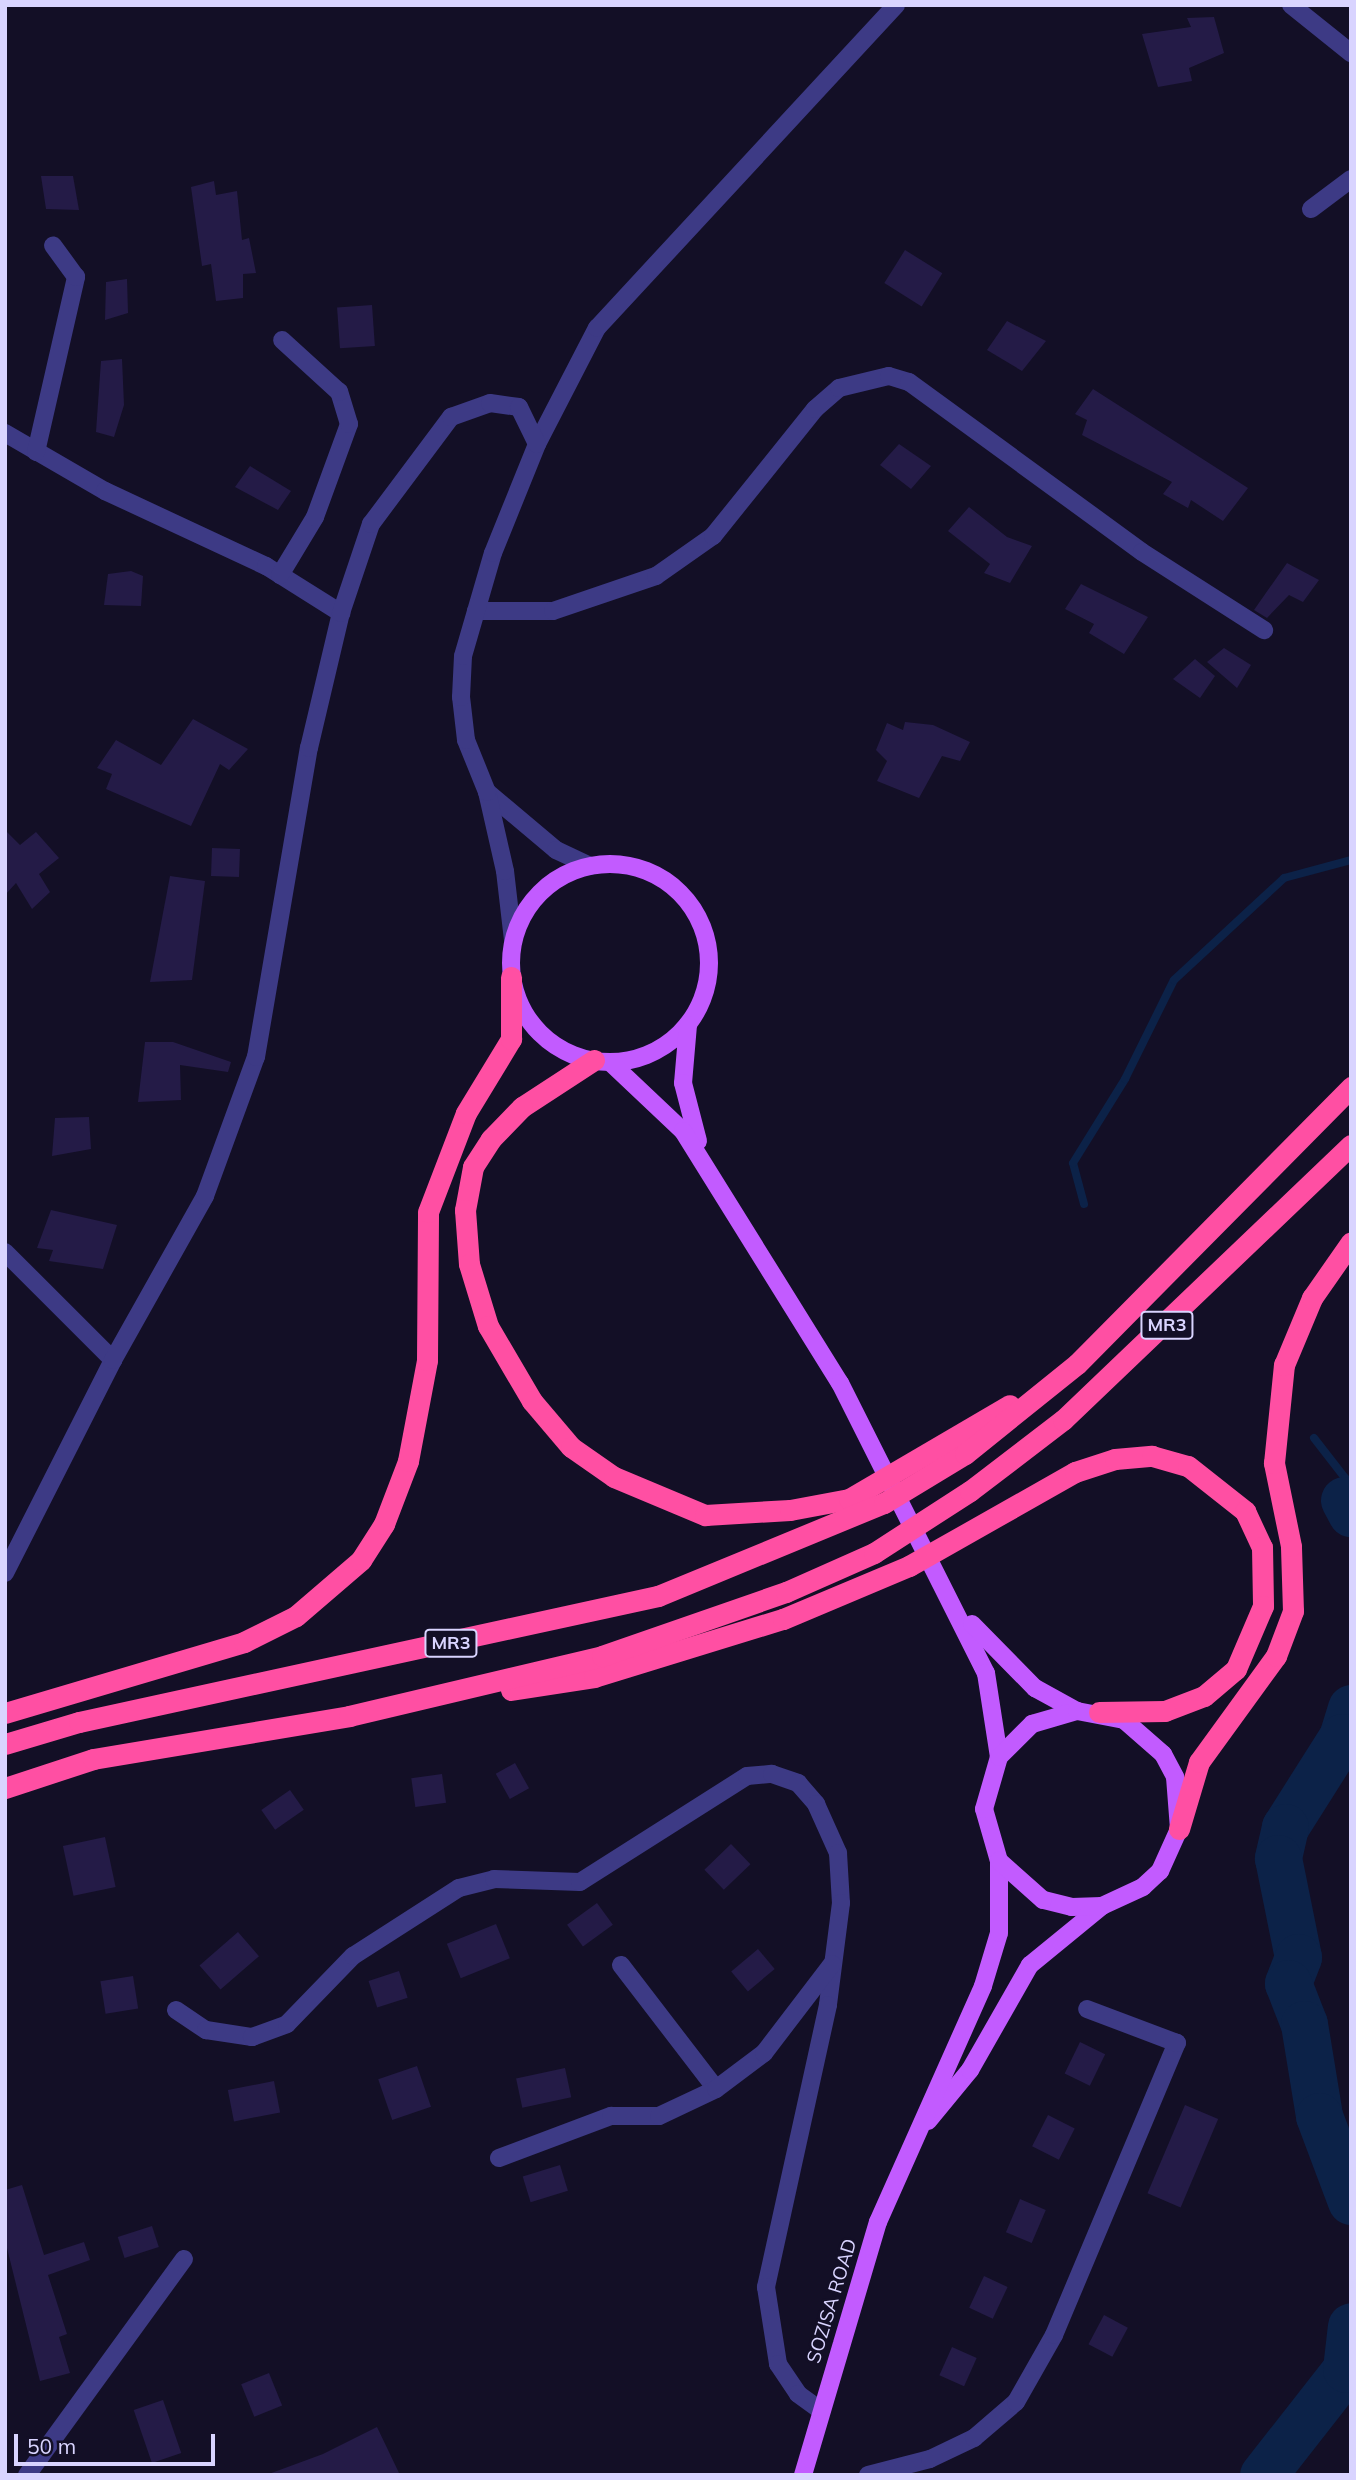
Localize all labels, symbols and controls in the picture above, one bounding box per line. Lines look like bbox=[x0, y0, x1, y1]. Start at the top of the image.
road number: MR3 bbox=[1139, 1310, 1195, 1340]
road number: MR3 bbox=[423, 1628, 479, 1658]
street label: SOZISA ROAD bbox=[802, 2236, 862, 2366]
scale bar bbox=[18, 2420, 219, 2464]
text: 50 m bbox=[27, 2433, 76, 2459]

